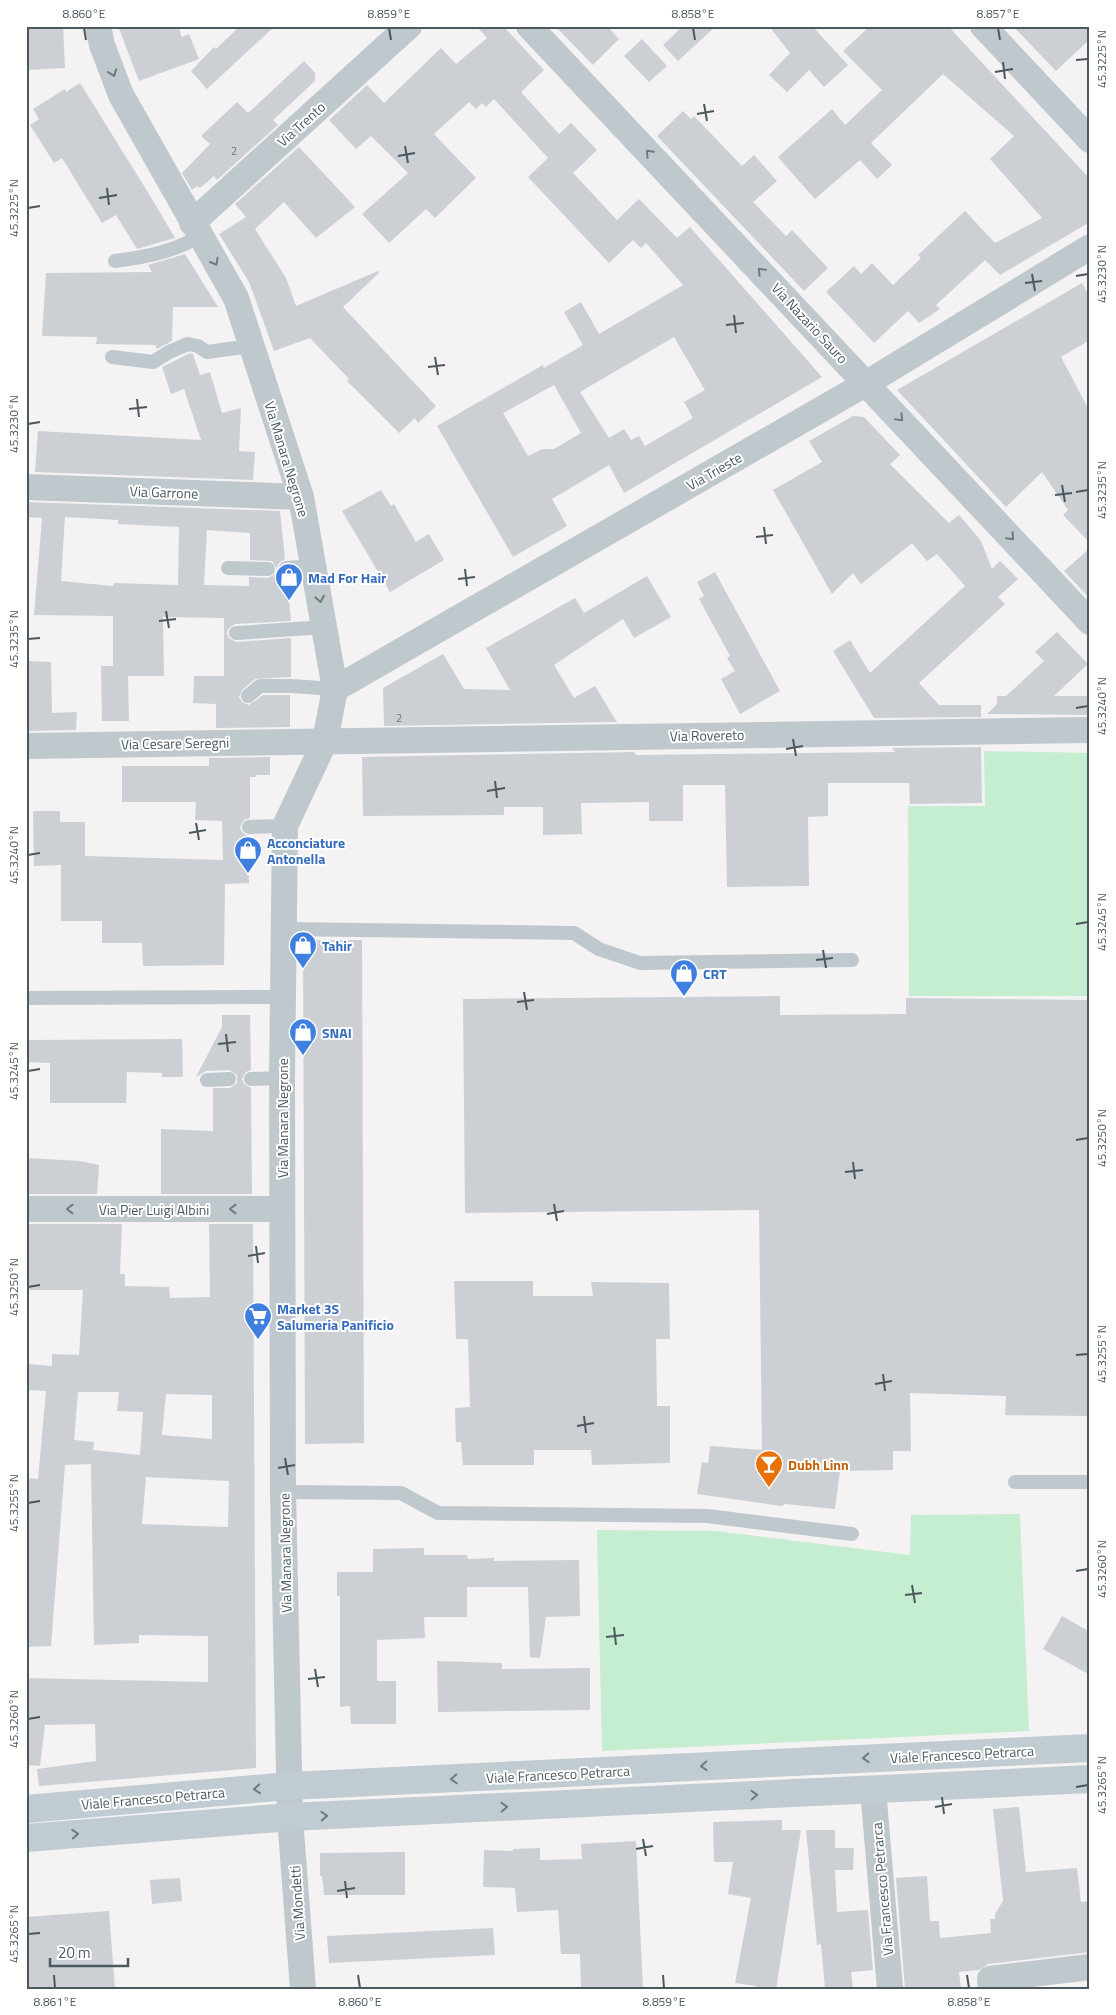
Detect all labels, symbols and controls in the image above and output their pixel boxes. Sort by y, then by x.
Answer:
text: 8.860°E [63,4,106,23]
text: 8.859°E [368,4,411,23]
text: 8.858°E [672,4,715,23]
text: 8.857°E [977,4,1020,23]
text: 45.3225°N [1092,30,1111,88]
one-way arrow [107,68,117,77]
street label: Via Trento [272,96,330,152]
house number: 2 [231,143,237,159]
one-way arrow [646,149,655,158]
text: 45.3225°N [4,179,23,237]
text: 45.3230°N [1092,245,1111,303]
one-way arrow [208,256,218,265]
one-way arrow [758,267,767,276]
street label: Via Nazario Sauro [767,278,853,368]
text: 45.3230°N [4,395,23,453]
street label: Via Manara Negrone [259,399,315,519]
one-way arrow [894,413,903,422]
street label: Via Trieste [682,447,746,495]
text: 45.3235°N [1092,461,1111,519]
street label: Via Garrone [129,480,199,504]
one-way arrow [1005,531,1014,540]
shop icon: Mad For Hair [274,562,304,601]
place label: Mad For Hair [308,567,386,588]
one-way arrow [314,594,324,603]
text: 45.3235°N [4,610,23,668]
text: 45.3240°N [1092,677,1111,735]
house number: 2 [396,710,402,726]
street label: Via Rovereto [669,724,745,746]
street label: Via Cesare Seregni [121,732,229,754]
text: 45.3240°N [4,826,23,884]
place label: Acconciature Antonella [267,832,345,869]
shop icon: Acconciature Antonella [233,835,263,874]
text: 45.3245°N [1092,893,1111,951]
shop icon: Tahir [288,930,318,969]
place label: Tahir [322,935,352,956]
shop icon: CRT [669,958,699,997]
place label: CRT [703,963,727,984]
shop icon: SNAI [288,1017,318,1056]
place label: SNAI [322,1022,352,1043]
text: 45.3245°N [4,1042,23,1100]
street label: Via Manara Negrone [272,1058,293,1178]
text: 45.3250°N [1092,1109,1111,1167]
street label: Via Pier Luigi Albini [99,1199,209,1220]
one-way arrow [66,1204,74,1214]
one-way arrow [228,1204,236,1214]
text: 45.3250°N [4,1258,23,1316]
place label: Market 3S Salumeria Panificio [277,1298,394,1335]
supermarket icon: Market 3S Salumeria Panificio [243,1301,273,1340]
text: 45.3255°N [1092,1325,1111,1383]
bar icon: Dubh Linn [754,1449,784,1488]
place label: Dubh Linn [788,1454,849,1475]
text: 45.3255°N [4,1474,23,1532]
street label: Via Manara Negrone [273,1493,297,1613]
text: 45.3260°N [1092,1540,1111,1598]
text: 45.3260°N [4,1690,23,1748]
street label: Viale Francesco Petrarca [890,1740,1034,1768]
one-way arrow [862,1752,870,1763]
text: 45.3265°N [1092,1756,1111,1814]
street label: Viale Francesco Petrarca [486,1760,630,1788]
one-way arrow [700,1761,708,1772]
one-way arrow [450,1774,458,1784]
street label: Viale Francesco Petrarca [80,1781,226,1815]
one-way arrow [253,1783,261,1794]
one-way arrow [750,1789,758,1800]
one-way arrow [500,1801,508,1812]
one-way arrow [320,1810,328,1821]
street label: Via Francesco Petrarca [866,1821,898,1957]
one-way arrow [71,1829,79,1840]
street label: Via Mondetti [284,1865,310,1941]
text: 45.3265°N [4,1905,23,1963]
scale bar [50,1935,128,1967]
text: 20 m [58,1941,91,1964]
text: 8.861°E [34,1992,77,2011]
text: 8.860°E [339,1992,382,2011]
text: 8.859°E [643,1992,686,2011]
text: 8.858°E [948,1992,991,2011]

